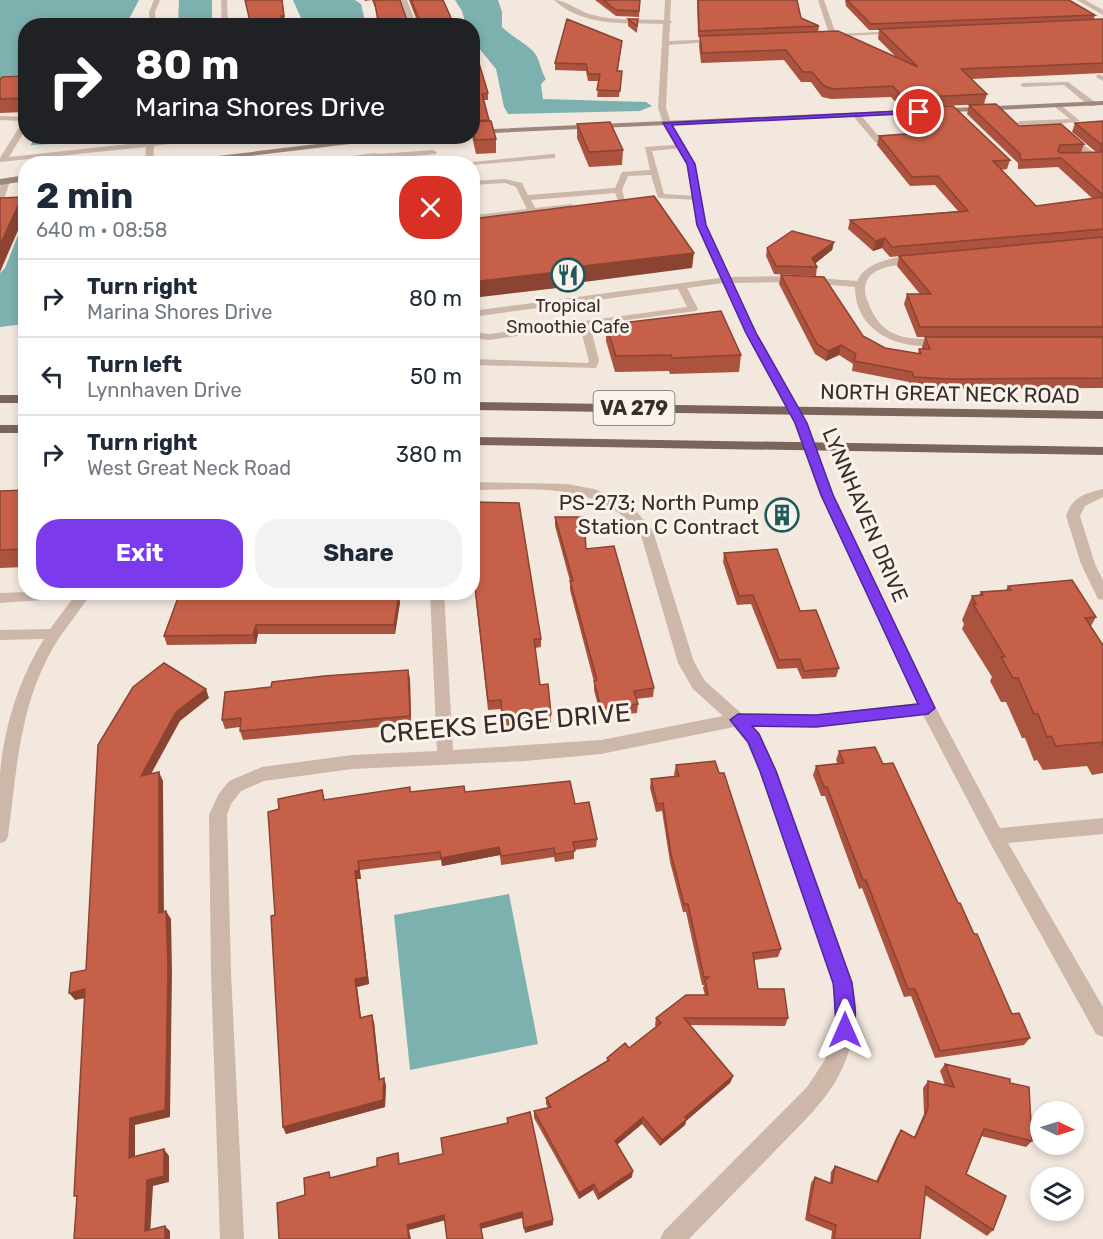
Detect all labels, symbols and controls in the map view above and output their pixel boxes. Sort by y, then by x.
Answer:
text: 80 m [135,40,239,90]
icon: right [36,42,114,120]
pin [893,86,944,137]
text: Marina Shores Drive [135,91,385,123]
icon: arrive [902,95,935,128]
text: 2 min [36,174,134,217]
button: close [399,176,462,239]
text: 640 m · 08:58 [36,218,167,242]
restaurant icon: Tropical Smoothie Cafe [550,257,586,293]
text: Turn right [87,273,197,300]
icon: right [36,282,69,315]
text: 80 m [409,285,462,312]
place label: Tropical Smoothie Cafe [506,295,630,338]
text: Marina Shores Drive [87,300,272,324]
text: Turn left [87,351,182,378]
icon: left [36,360,69,393]
text: 50 m [410,363,462,390]
text: Lynnhaven Drive [87,378,242,402]
street label: NORTH GREAT NECK ROAD [820,379,1080,408]
road number: VA 279 [594,391,674,425]
street label: LYNNHAVEN DRIVE [817,424,914,606]
text: Turn right [87,429,197,456]
icon: right [36,438,69,471]
text: 380 m [396,441,462,468]
text: West Great Neck Road [87,456,291,480]
place label: PS-273; North Pump Station C Contract [559,490,759,539]
building icon: PS-273; North Pump Station C Contract [764,497,800,533]
button: Exit [36,519,243,588]
button: Share [255,519,462,588]
street label: CREEKS EDGE DRIVE [378,697,632,750]
position arrow [813,998,877,1062]
north arrow [1030,1101,1084,1155]
map controls [1030,1101,1084,1221]
button: layers [1030,1167,1084,1221]

